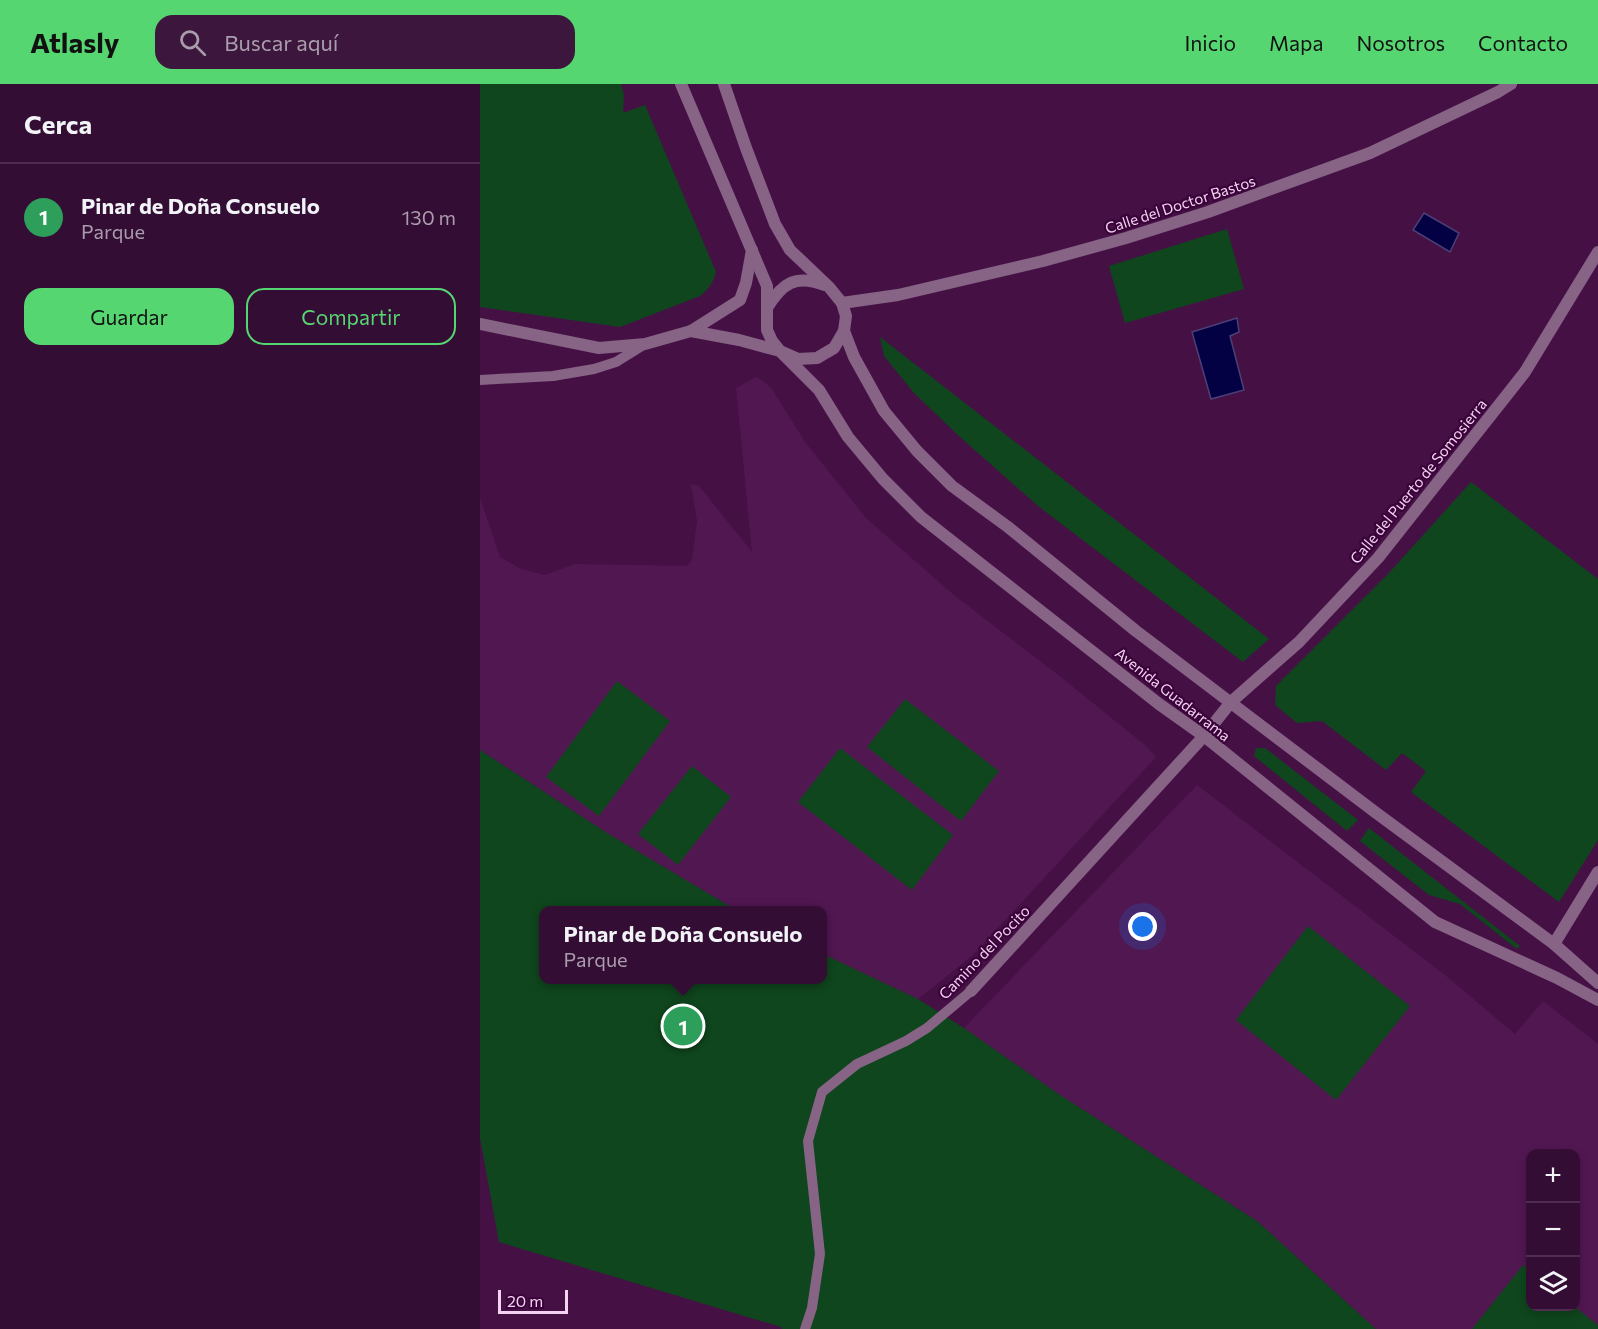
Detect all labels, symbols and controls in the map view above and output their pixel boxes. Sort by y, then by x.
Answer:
search box [155,15,575,69]
text: Atlasly [30,25,119,59]
icon: search [176,26,209,59]
text: Buscar aquí [224,29,338,56]
text: Inicio [1184,30,1236,55]
text: Mapa [1269,30,1323,55]
text: Nosotros [1356,30,1445,55]
text: Contacto [1478,30,1568,55]
text: Cerca [24,108,92,139]
street label: Calle del Doctor Bastos [1103,171,1258,237]
text: Pinar de Doña Consuelo [81,192,320,219]
text: 1 [39,205,48,229]
text: 130 m [402,205,456,229]
text: Parque [81,219,145,243]
button: Guardar [24,288,234,345]
button: Compartir [246,288,456,345]
street label: Calle del Puerto de Somosierra [1346,395,1490,567]
street label: Avenida Guadarrama [1112,643,1234,745]
street label: Camino del Pocito [935,901,1033,1003]
popup [539,906,827,984]
your location [1128,912,1157,941]
text: Pinar de Doña Consuelo [564,920,802,947]
text: Parque [564,947,628,971]
pin: 1 [664,1004,702,1048]
map controls [1526,1149,1580,1311]
button: + [1526,1149,1580,1203]
button: − [1526,1203,1580,1257]
button: layers [1526,1257,1580,1311]
scale bar [498,1287,568,1314]
text: 20 m [507,1291,543,1310]

